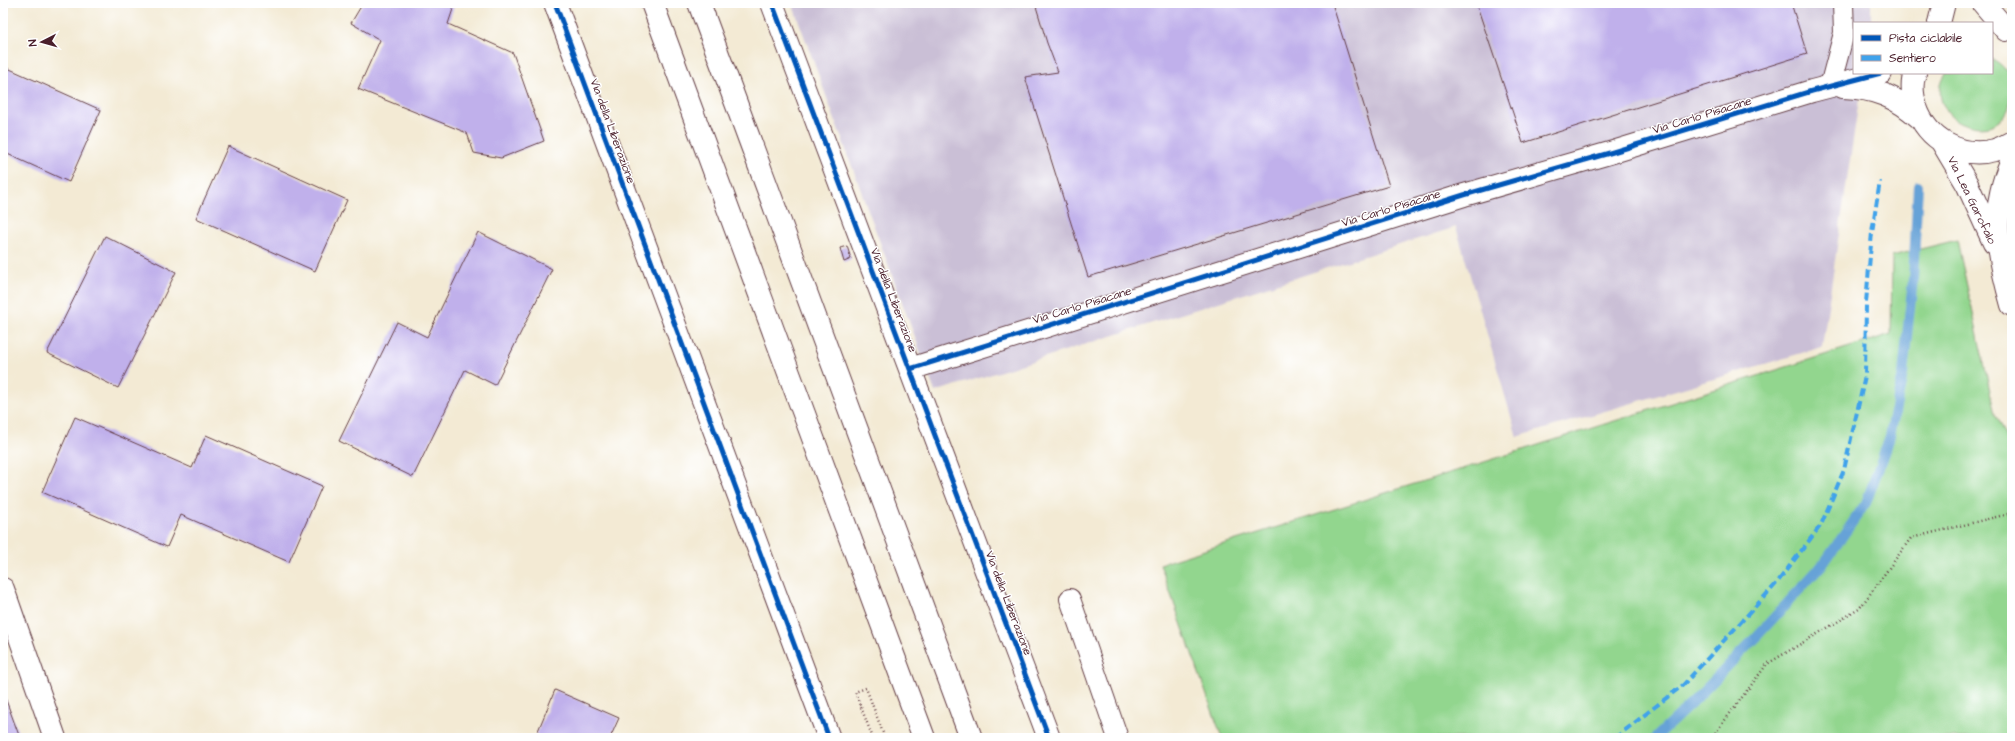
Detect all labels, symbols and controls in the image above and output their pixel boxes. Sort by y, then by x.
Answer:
north arrow [22,22,62,62]
legend [1853,22,1993,74]
text: Pista ciclabile [1889,30,1963,47]
text: N [25,39,40,47]
text: Sentiero [1889,50,1936,67]
street label: Via della Liberazione [586,76,640,187]
street label: Via Carlo Pisacane [1651,92,1754,139]
street label: Via Lea Garofalo [1943,154,2000,247]
street label: Via Carlo Pisacane [1340,185,1443,232]
street label: Via della Liberazione [866,245,921,355]
street label: Via Carlo Pisacane [1031,282,1134,329]
street label: Via della Liberazione [981,548,1036,658]

